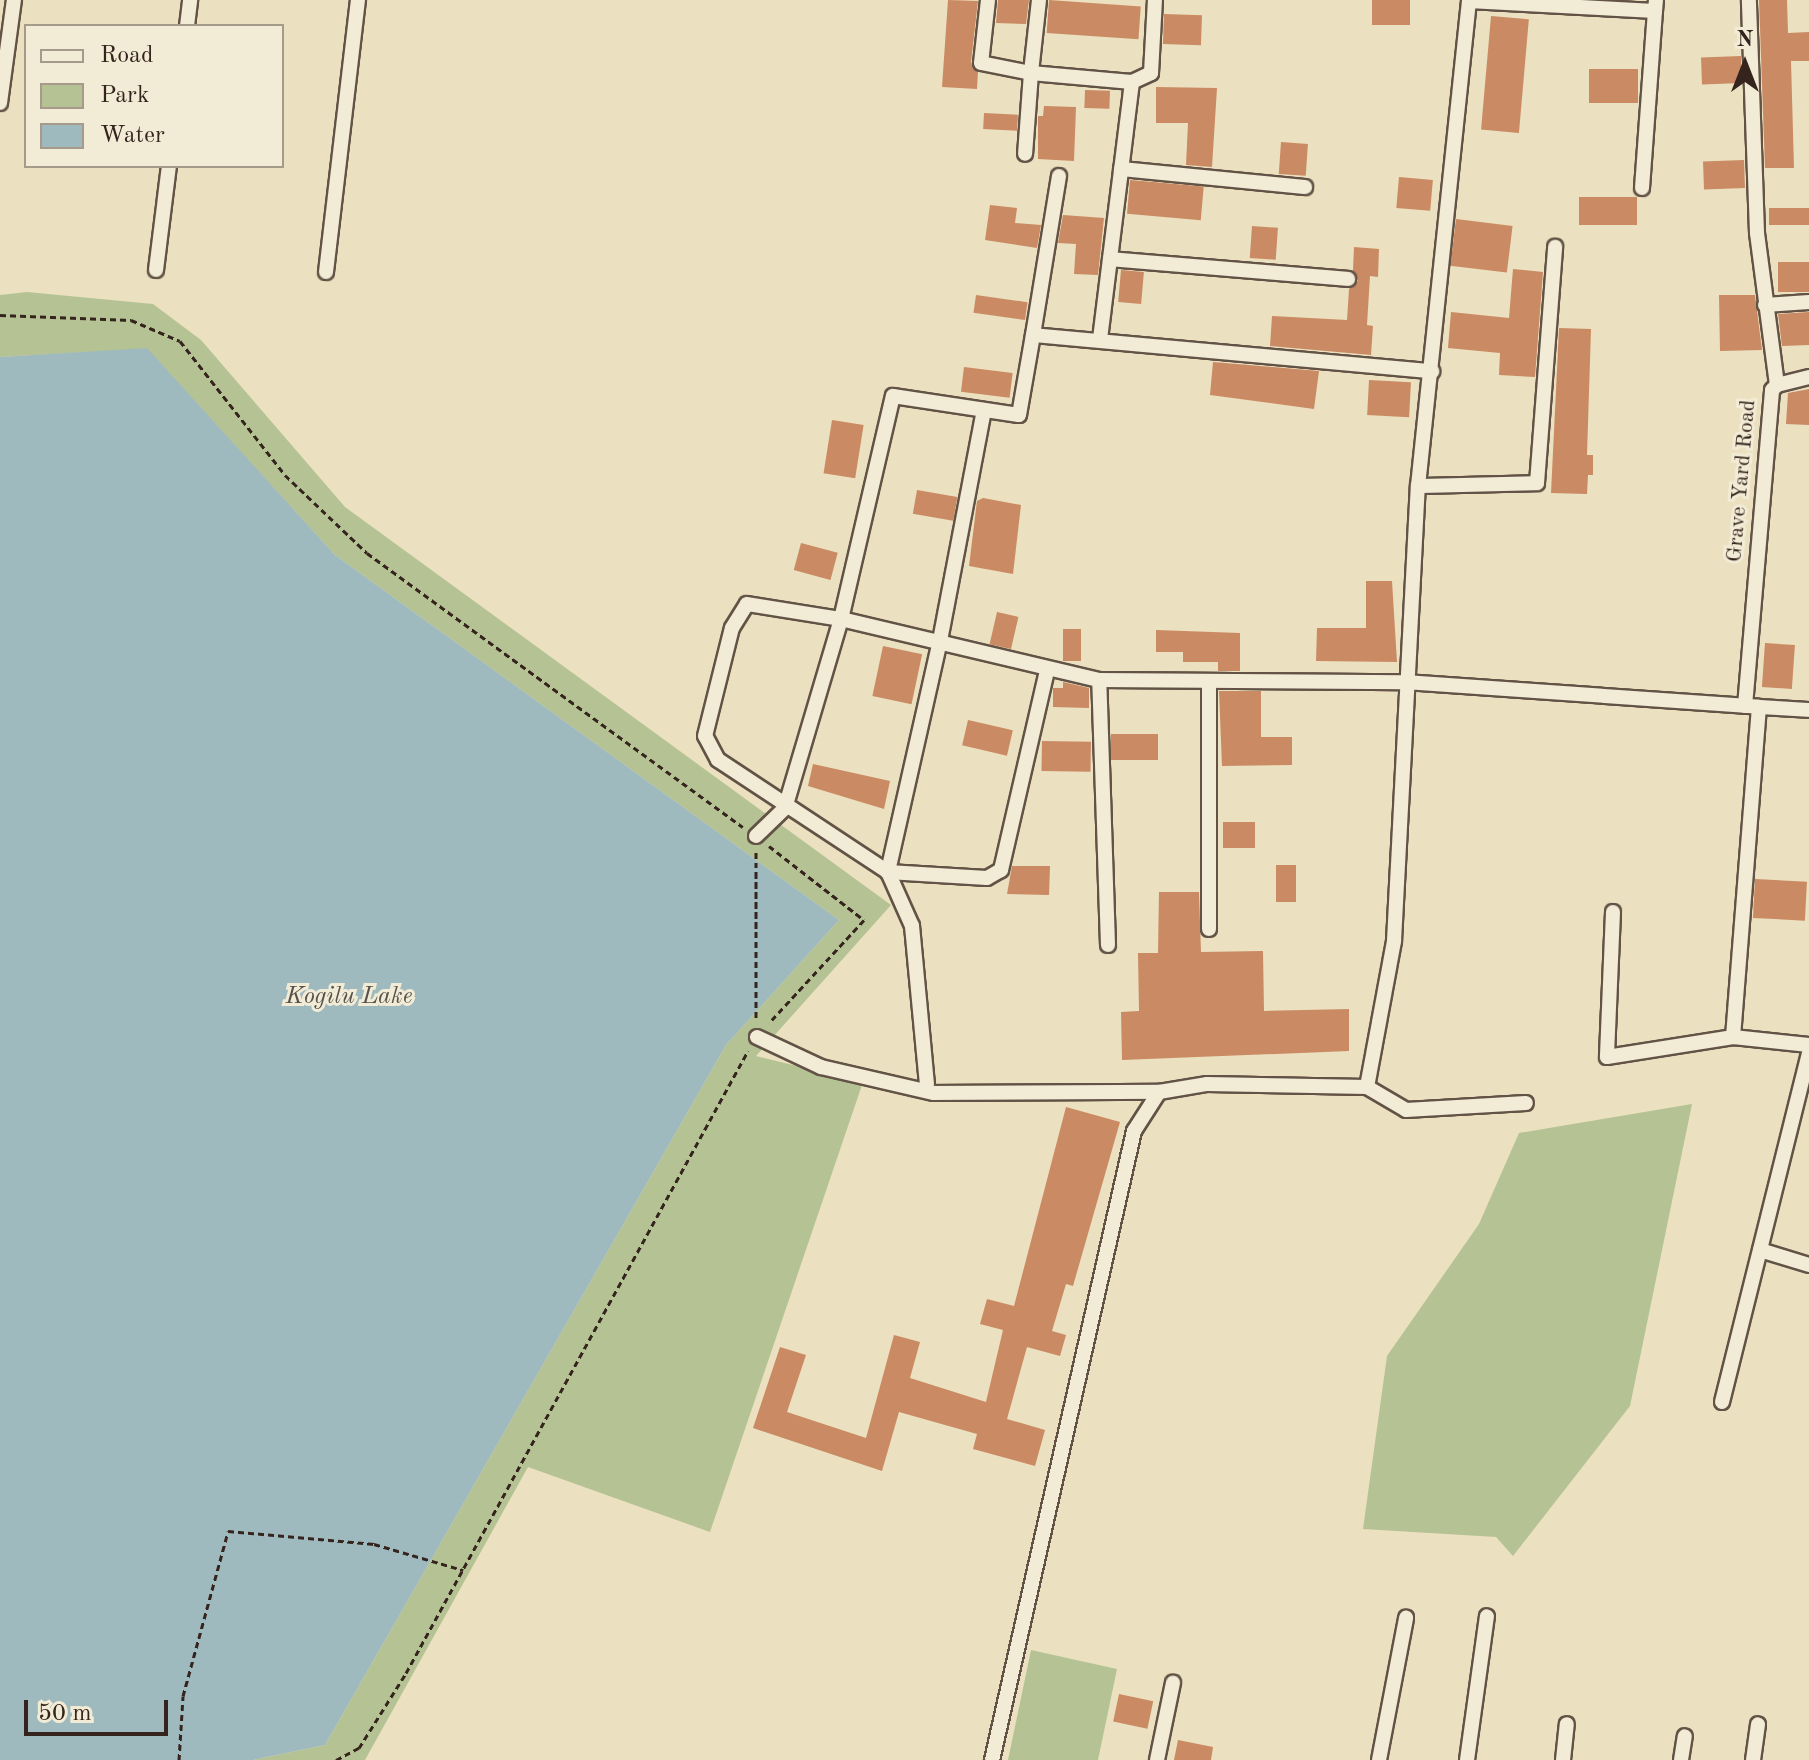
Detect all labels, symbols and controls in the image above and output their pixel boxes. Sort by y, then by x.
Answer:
legend [24,24,284,168]
north arrow [1705,24,1785,104]
text: N [1737,29,1753,51]
text: Road [100,44,153,68]
text: Park [100,84,149,108]
text: Water [100,124,165,148]
street label: Grave Yard Road [1722,399,1762,563]
water label: Kogilu Lake [286,984,412,1012]
scale bar [28,1684,172,1734]
text: 50 m [38,1702,92,1726]

